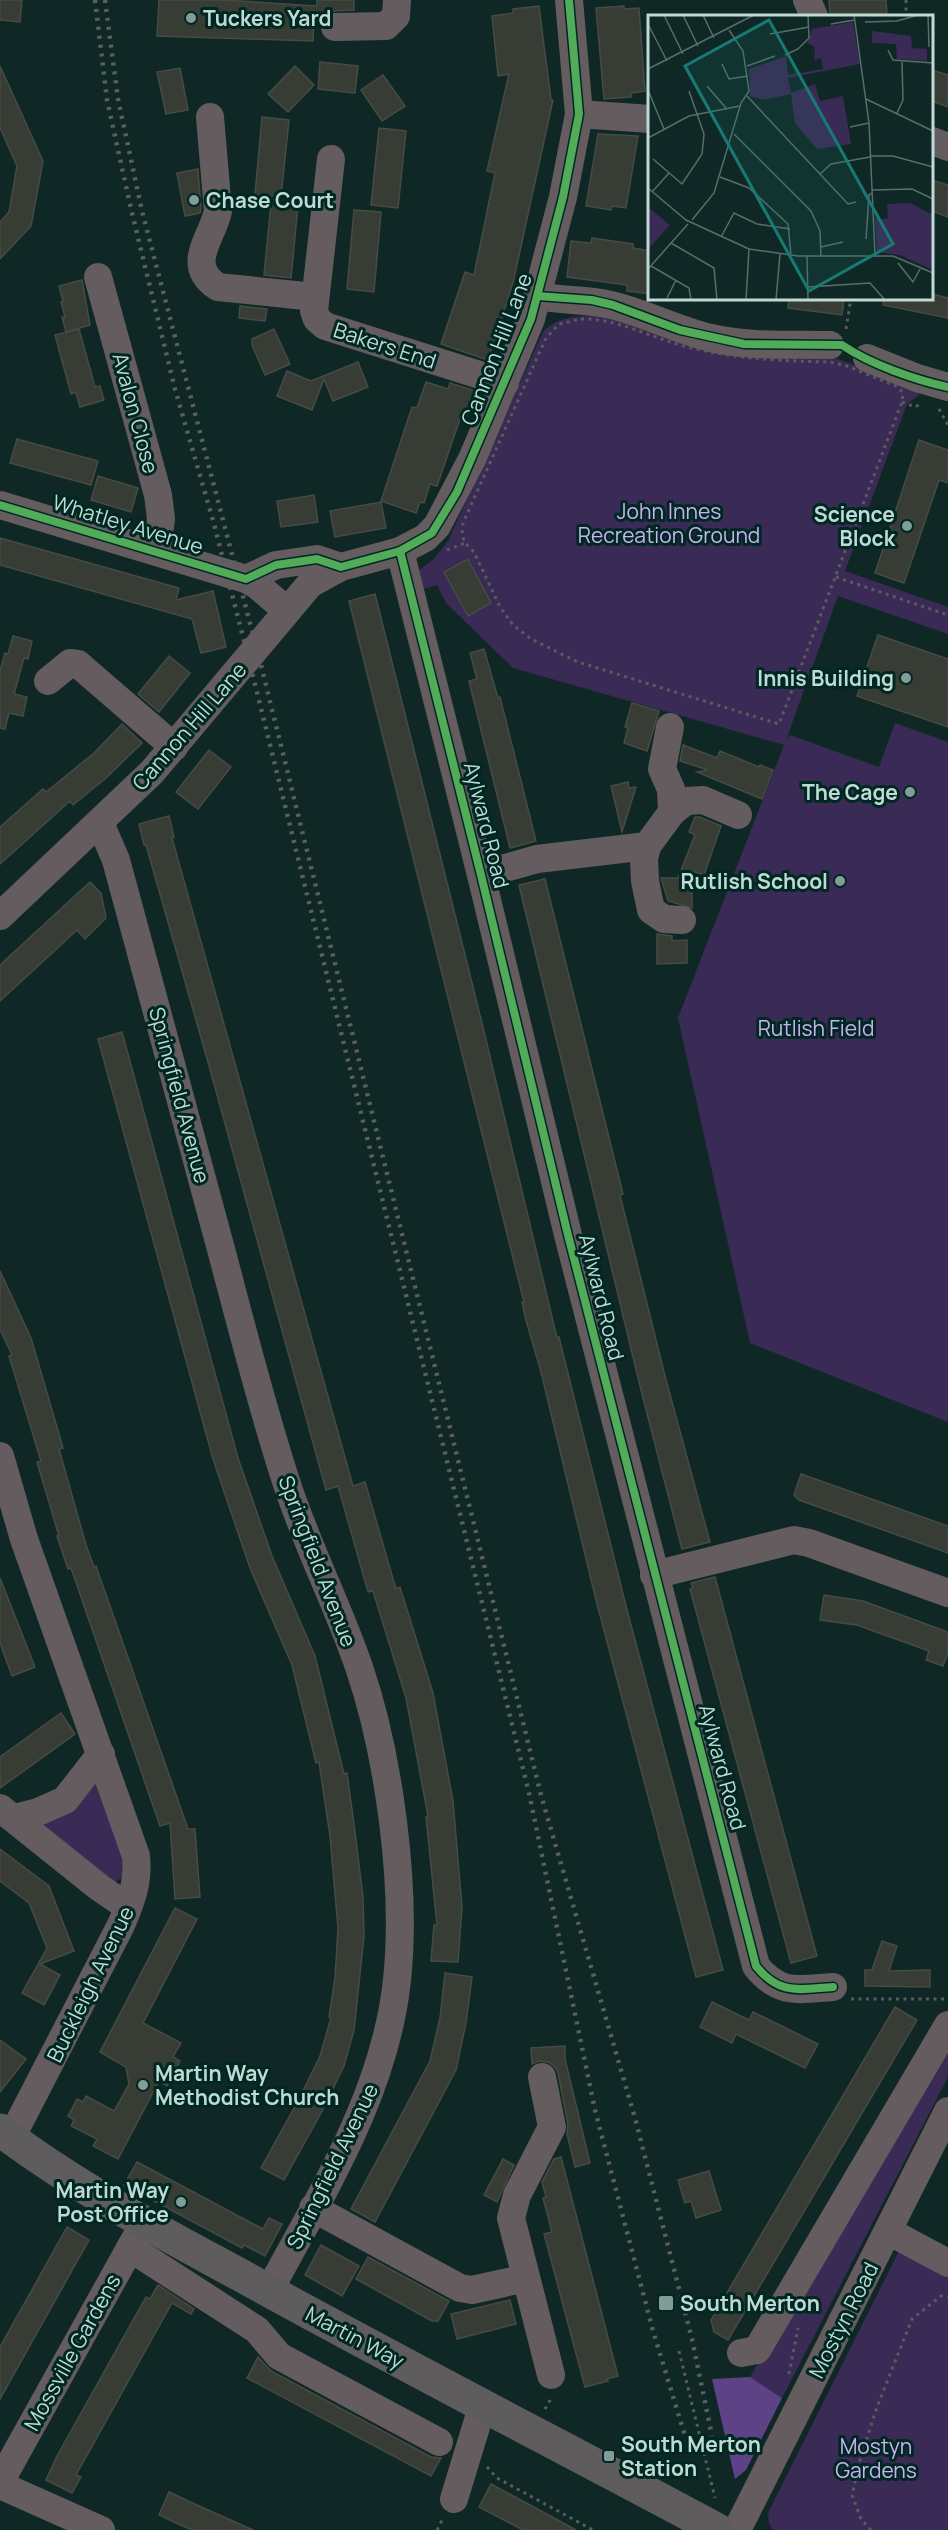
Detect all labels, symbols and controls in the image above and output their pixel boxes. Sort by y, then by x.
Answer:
place label: Tuckers Yard [203,4,332,32]
marker: Tuckers Yard [184,11,198,25]
inset map [648,15,933,300]
place label: Chase Court [206,186,334,214]
marker: Chase Court [187,193,201,207]
street label: Cannon Hill Lane [454,269,538,429]
street label: Bakers End [330,315,440,375]
street label: Avalon Close [106,350,166,476]
street label: Whatley Avenue [49,488,207,560]
park label: John Innes Recreation Ground [578,497,760,549]
place label: Science Block [814,500,896,552]
marker: Science Block [900,519,914,533]
street label: Cannon Hill Lane [126,656,252,796]
place label: Innis Building [757,664,894,692]
marker: Innis Building [899,671,913,685]
street label: Aylward Road [458,759,516,891]
place label: The Cage [802,778,898,806]
marker: The Cage [903,785,917,799]
place label: Rutlish School [681,867,828,895]
marker: Rutlish School [833,874,847,888]
street label: Springfield Avenue [143,1004,217,1186]
park label: Rutlish Field [758,1014,874,1042]
street label: Aylward Road [573,1231,631,1363]
street label: Springfield Avenue [272,1471,364,1651]
street label: Aylward Road [693,1701,753,1833]
street label: Buckleigh Avenue [40,1901,140,2067]
place label: Martin Way Methodist Church [155,2059,339,2111]
marker: Martin Way Methodist Church [136,2078,150,2092]
street label: Springfield Avenue [280,2078,384,2254]
place label: Martin Way Post Office [55,2176,169,2228]
marker: Martin Way Post Office [174,2195,188,2209]
street label: Mostyn Road [802,2257,884,2383]
street label: Mossville Gardens [17,2269,127,2435]
place label: South Merton [680,2289,820,2317]
marker: South Merton [657,2294,675,2312]
street label: Martin Way [301,2299,409,2375]
place label: South Merton Station [621,2430,761,2482]
park label: Mostyn Gardens [835,2432,917,2484]
marker: South Merton Station [602,2449,616,2463]

